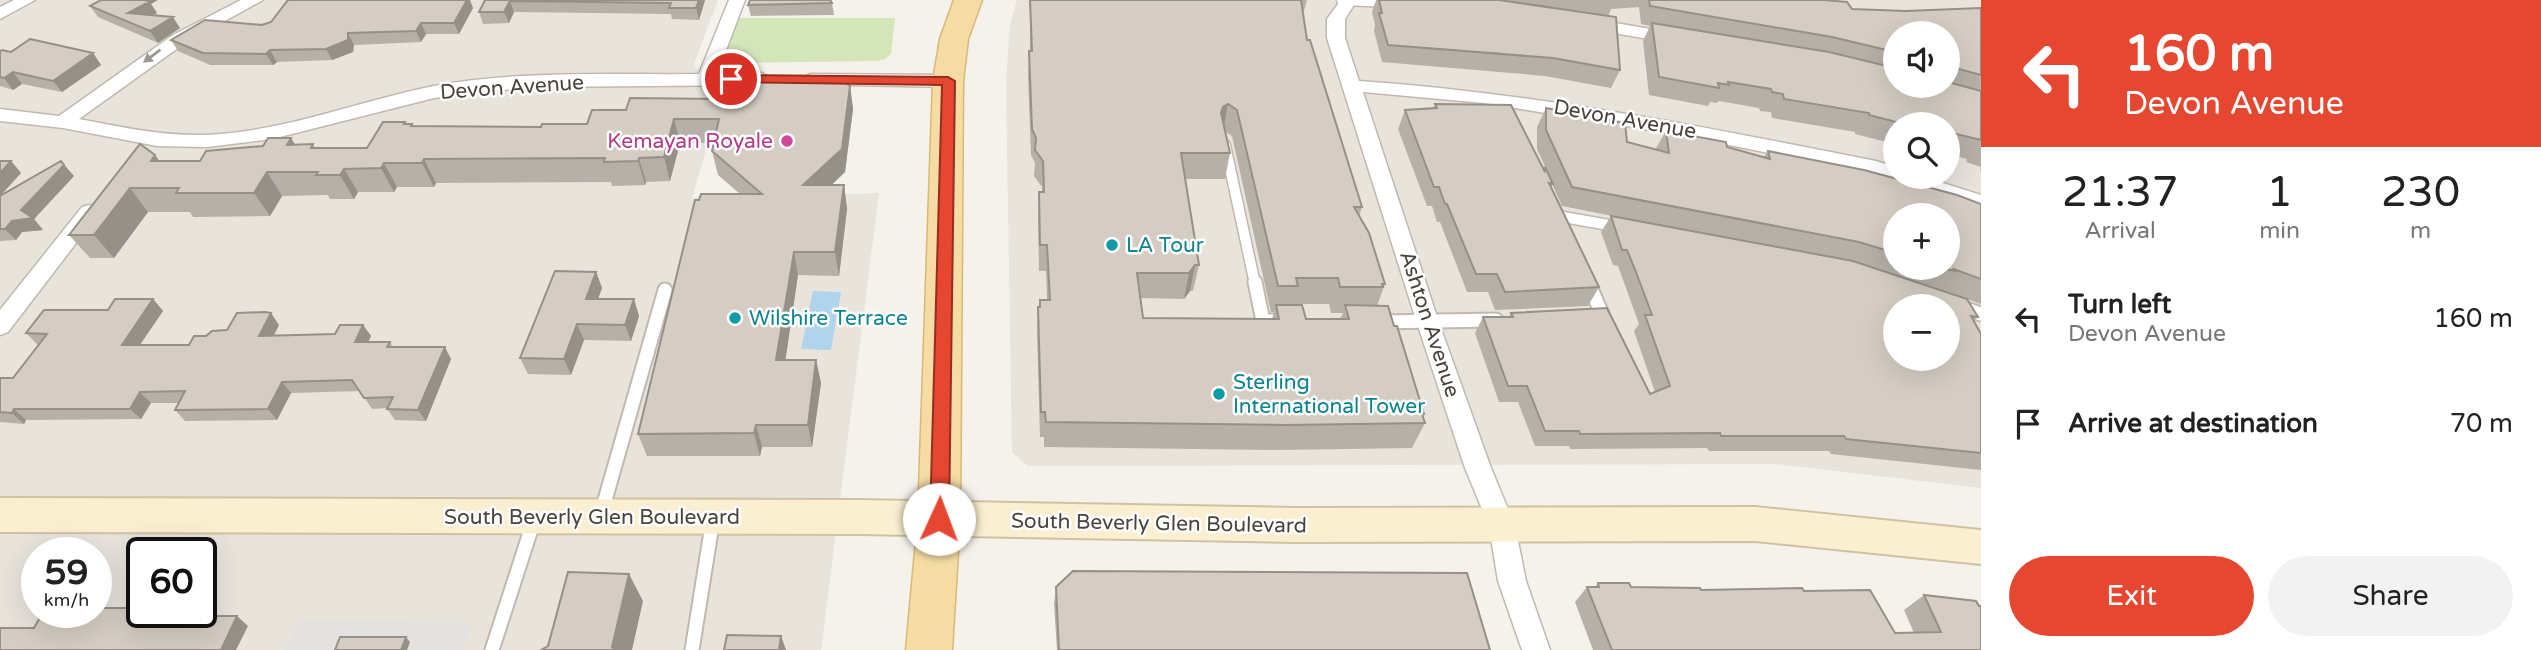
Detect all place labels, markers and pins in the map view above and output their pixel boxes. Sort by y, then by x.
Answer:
pin [701,49,761,109]
place label: Kemayan Royale [607,129,773,154]
marker: Kemayan Royale [779,133,795,149]
place label: LA Tour [1126,233,1204,258]
marker: LA Tour [1104,237,1120,253]
place label: Wilshire Terrace [749,306,908,331]
marker: Wilshire Terrace [727,310,743,326]
place label: Sterling International Tower [1233,370,1425,419]
marker: Sterling International Tower [1211,386,1227,402]

